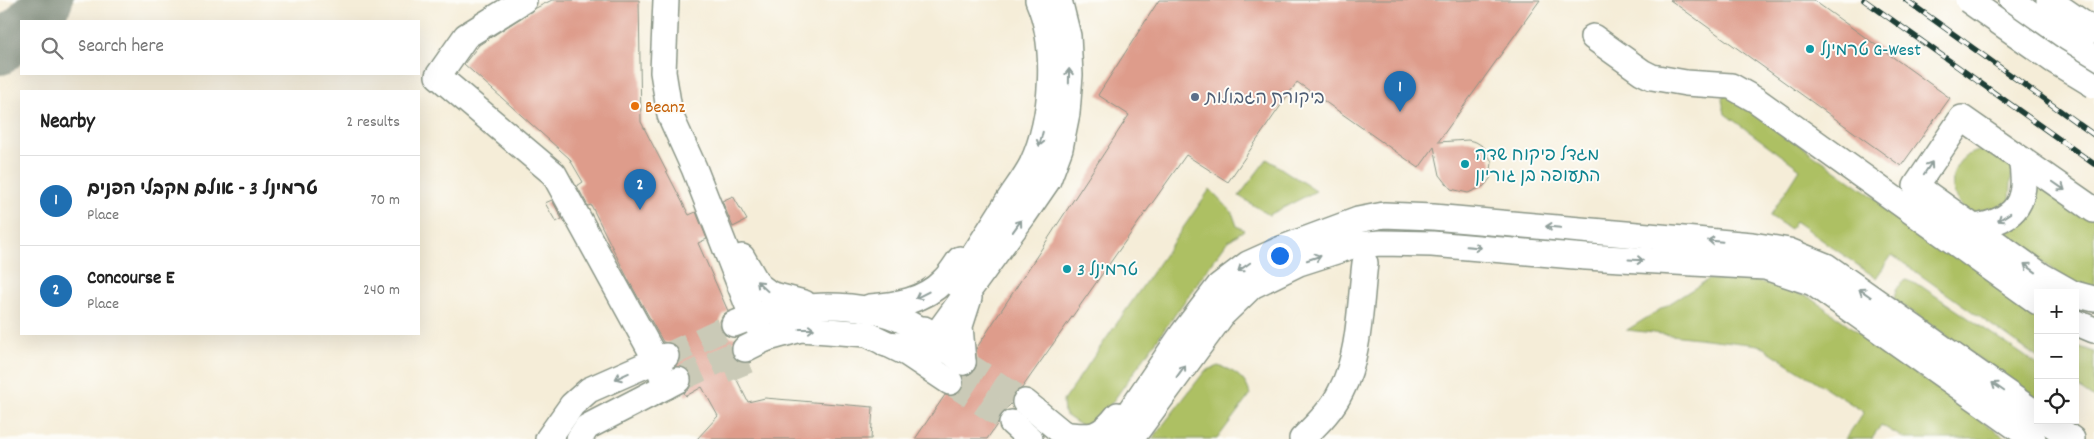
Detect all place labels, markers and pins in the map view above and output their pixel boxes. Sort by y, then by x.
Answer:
place label: טרמינל G-West [1820,39,1921,64]
marker: טרמינל G-West [1804,43,1816,55]
pin: 1 [1384,71,1416,112]
place label: ביקורת הגבולות [1204,87,1325,112]
marker: ביקורת הגבולות [1189,91,1201,103]
place label: Beanz [645,96,685,121]
marker: Beanz [629,100,641,112]
place label: מגדל פיקוח שדה התעופה בן גוריון [1475,144,1600,190]
marker: מגדל פיקוח שדה התעופה בן גוריון [1459,158,1471,170]
pin: 2 [624,169,656,210]
place label: טרמינל 3 [1077,259,1138,284]
marker: טרמינל 3 [1061,263,1073,275]

